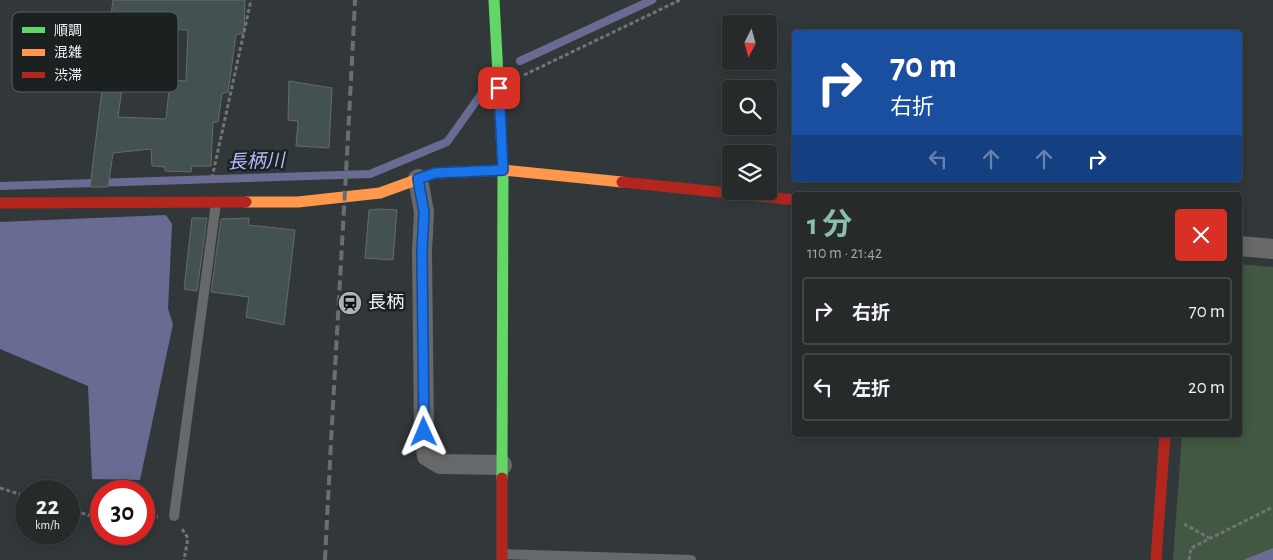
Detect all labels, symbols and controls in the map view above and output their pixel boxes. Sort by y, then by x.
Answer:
legend [12,12,178,92]
north arrow [722,15,778,70]
map controls [722,15,777,200]
text: 順調 [54,24,82,38]
text: 混雑 [54,44,82,60]
text: 70 m [890,49,957,84]
icon: right [807,50,872,115]
pin [478,67,520,109]
text: 渋滞 [54,68,82,83]
icon: arrive [485,74,513,102]
button: search [722,80,777,135]
text: 右折 [890,96,934,118]
button: layers [722,145,777,200]
icon: left [924,145,952,173]
icon: ahead [977,145,1005,173]
icon: ahead [1030,145,1058,173]
icon: right [1083,145,1111,173]
water label: 長柄川 [227,150,287,172]
button: close [1175,209,1227,261]
text: 1 分 [807,210,852,240]
text: 110 m · 21:42 [807,245,882,261]
station icon: 長柄 [337,290,363,316]
place label: 長柄 [368,293,404,312]
icon: right [809,297,837,325]
text: 70 m [1189,302,1225,321]
text: 右折 [852,304,890,323]
icon: left [809,373,837,401]
text: 20 m [1188,378,1225,397]
text: 左折 [852,380,890,399]
position arrow [397,405,449,457]
speed limit sign: 30 [90,480,155,545]
text: 22 [36,494,59,519]
text: km/h [35,519,60,531]

